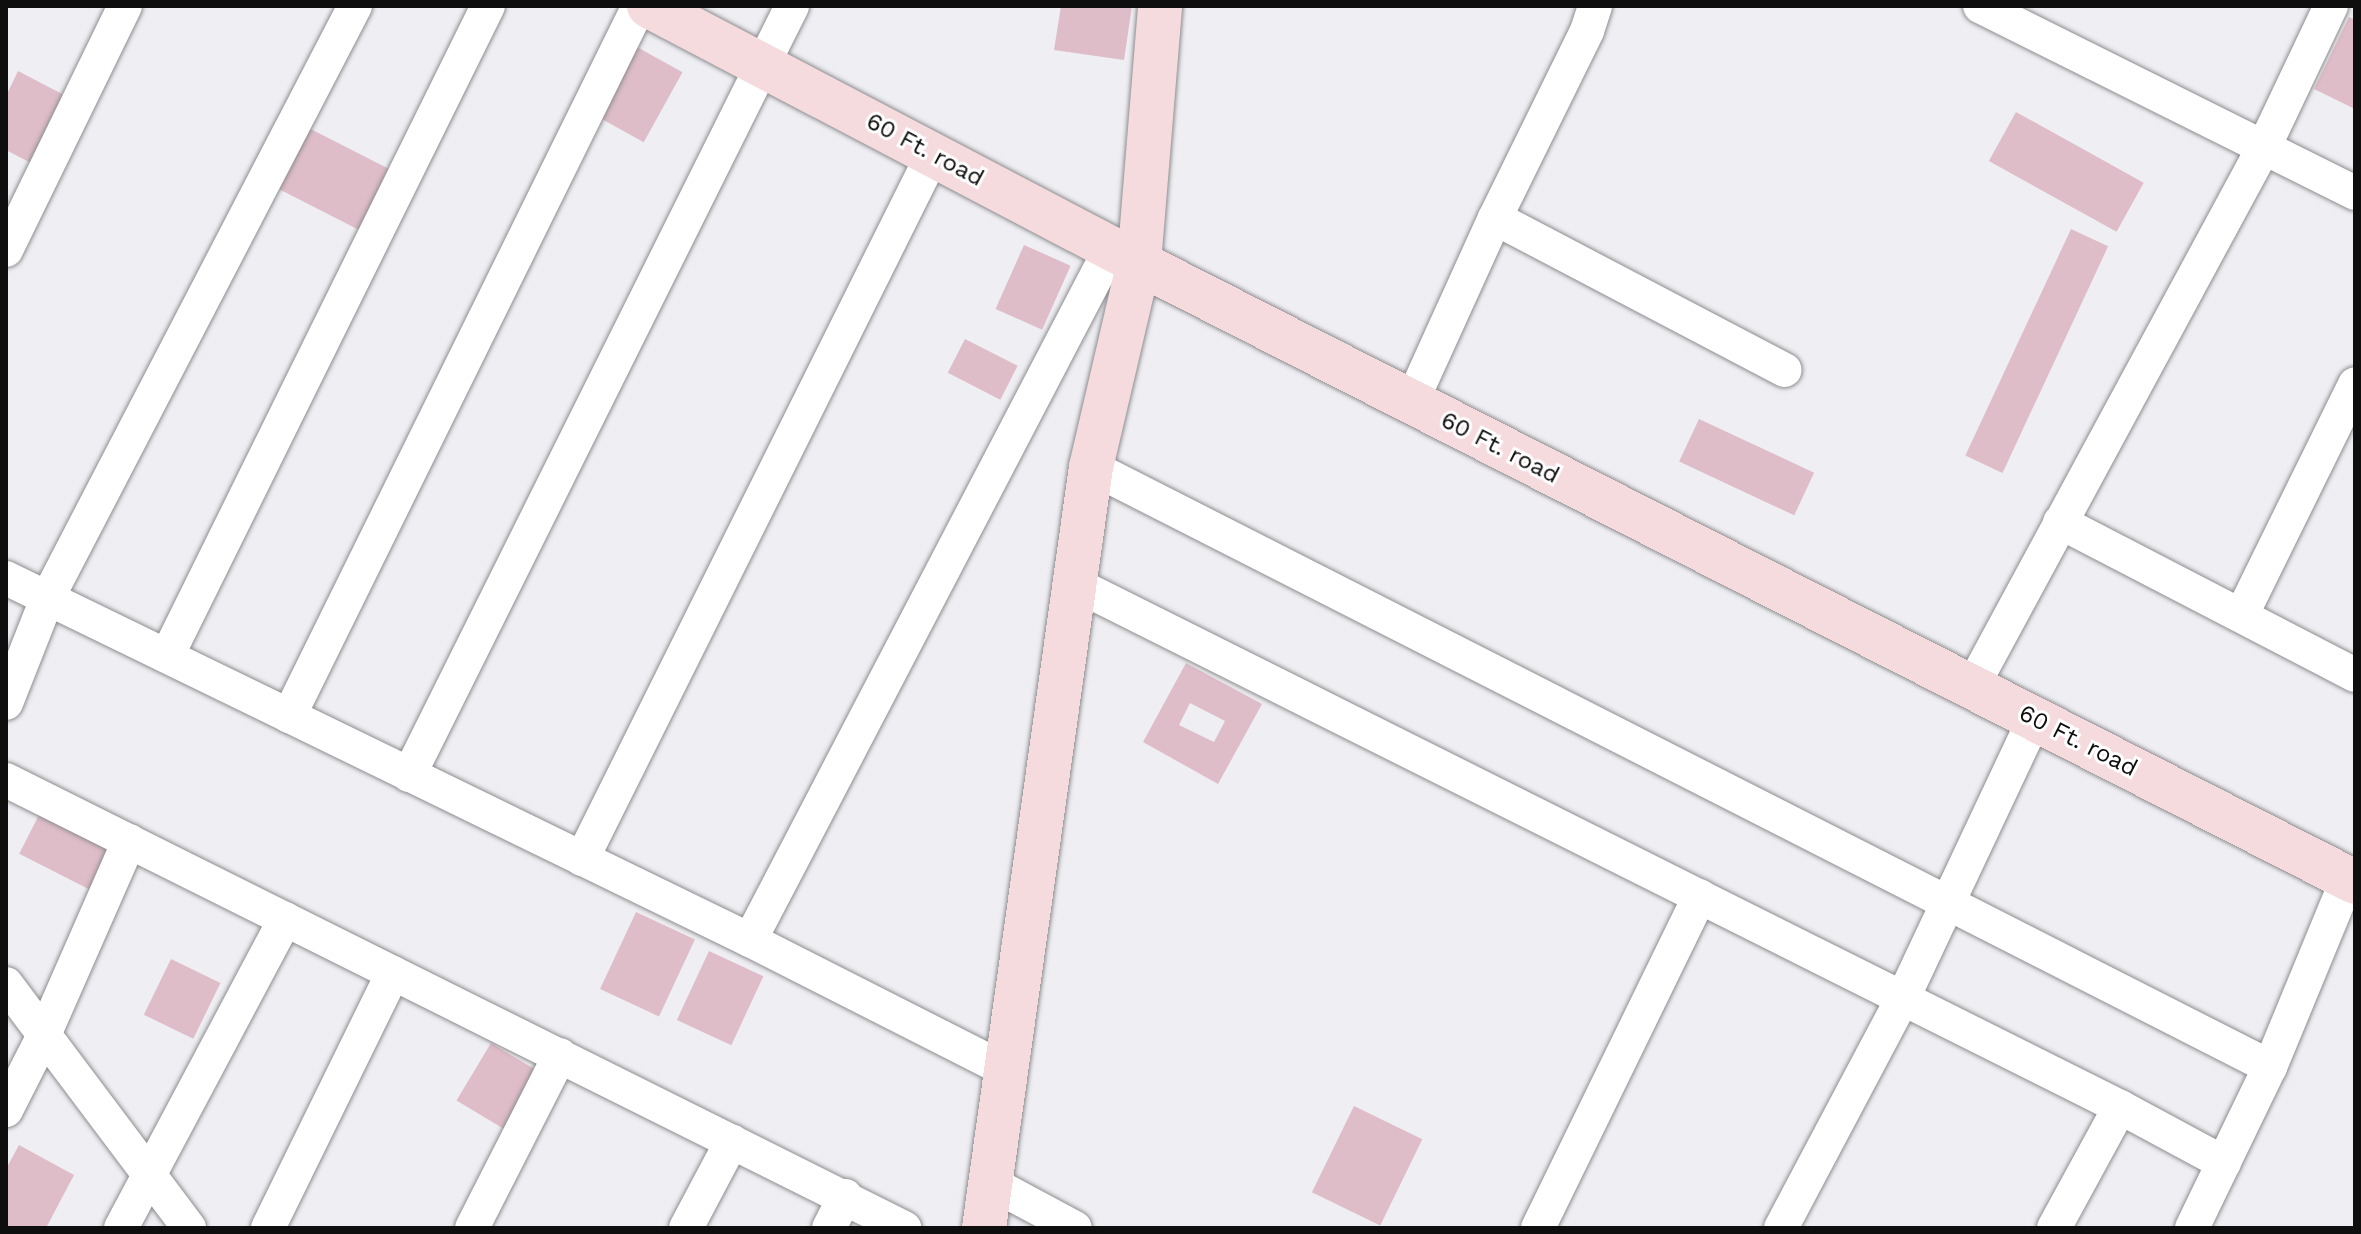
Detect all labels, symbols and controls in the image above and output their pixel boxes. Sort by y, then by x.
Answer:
street label: 60 Ft. road [861,107,989,193]
street label: 60 Ft. road [1436,406,1564,490]
street label: 60 Ft. road [2014,699,2142,783]

